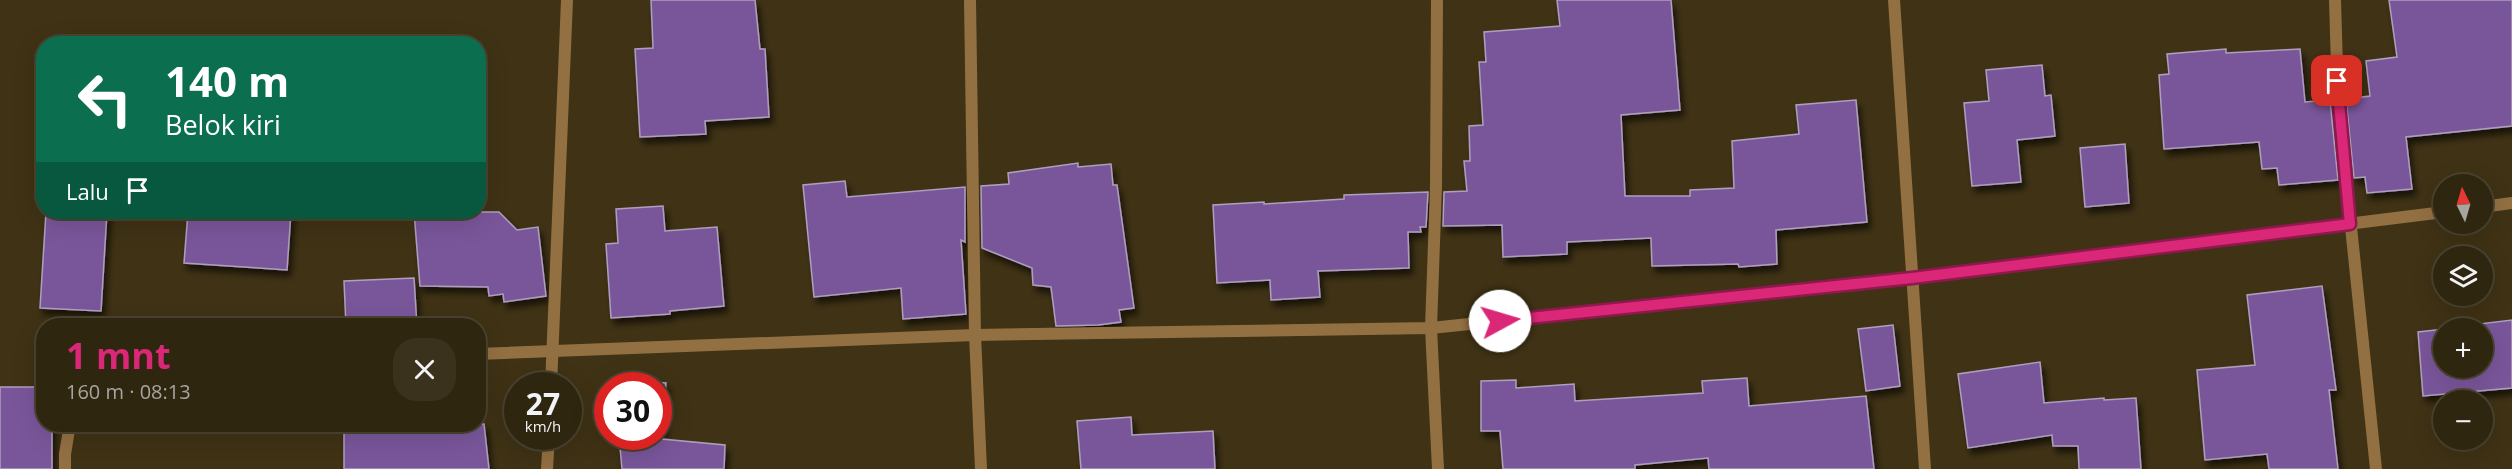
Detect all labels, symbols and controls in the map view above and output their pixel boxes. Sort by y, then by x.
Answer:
text: 140 m [165,52,289,109]
pin [2311,55,2362,106]
icon: left [66,60,144,138]
icon: arrive [2320,64,2353,97]
text: Belok kiri [165,106,281,143]
icon: arrive [121,174,154,207]
north arrow [2433,174,2493,234]
map controls [2433,174,2493,450]
text: Lalu [66,176,109,206]
button: layers [2433,246,2493,306]
position arrow [1468,289,1532,353]
button: + [2433,318,2493,378]
text: 1 mnt [66,331,171,380]
button: close [393,338,456,401]
speed limit sign: 30 [594,372,672,450]
text: 160 m · 08:13 [66,378,191,405]
text: 27 [526,383,560,424]
button: − [2433,390,2493,450]
text: km/h [525,416,561,436]

